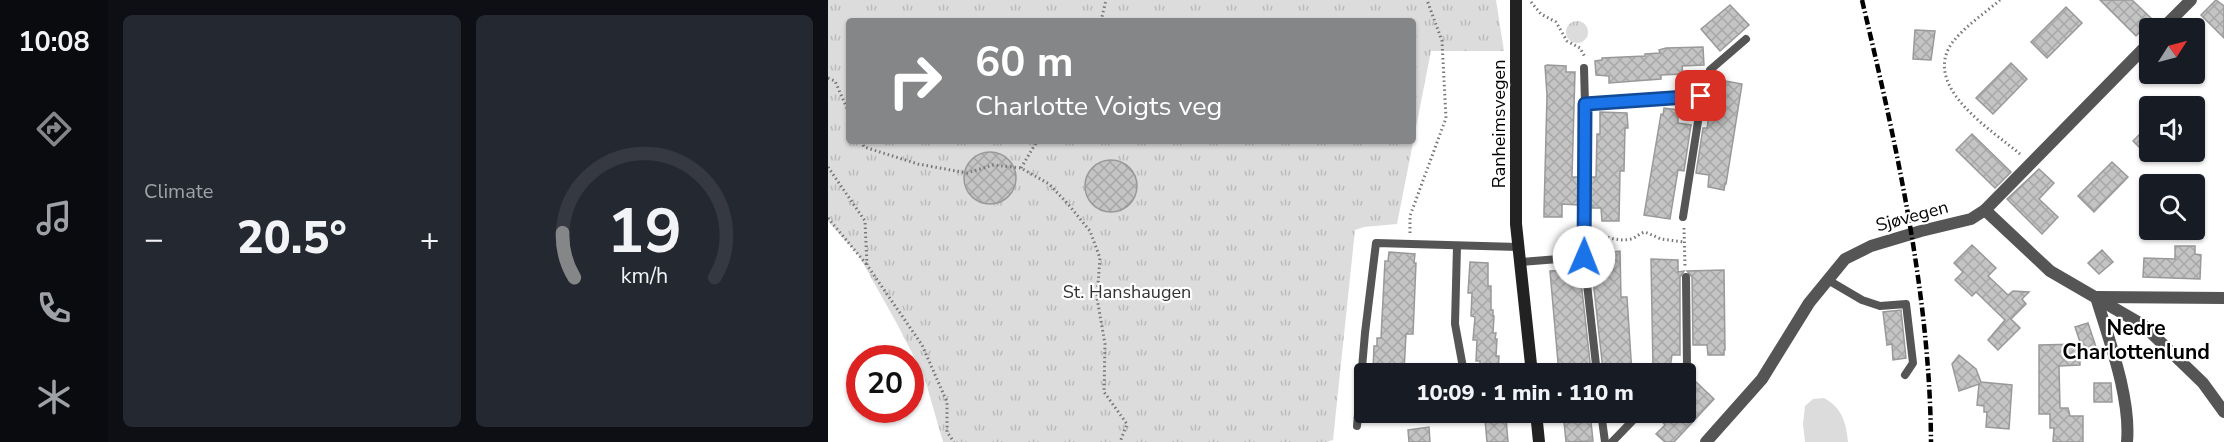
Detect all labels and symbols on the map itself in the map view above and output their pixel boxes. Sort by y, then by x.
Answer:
north arrow [2139,18,2205,84]
street label: Ranheimsvegen [1487,60,1511,188]
pin [1675,70,1726,121]
street label: Sjøvegen [1873,195,1951,237]
position arrow [1552,225,1616,289]
park label: St. Hanshaugen [1063,280,1191,304]
district label: Nedre Charlottenlund [2062,314,2210,366]
speed limit sign: 20 [846,345,924,423]

